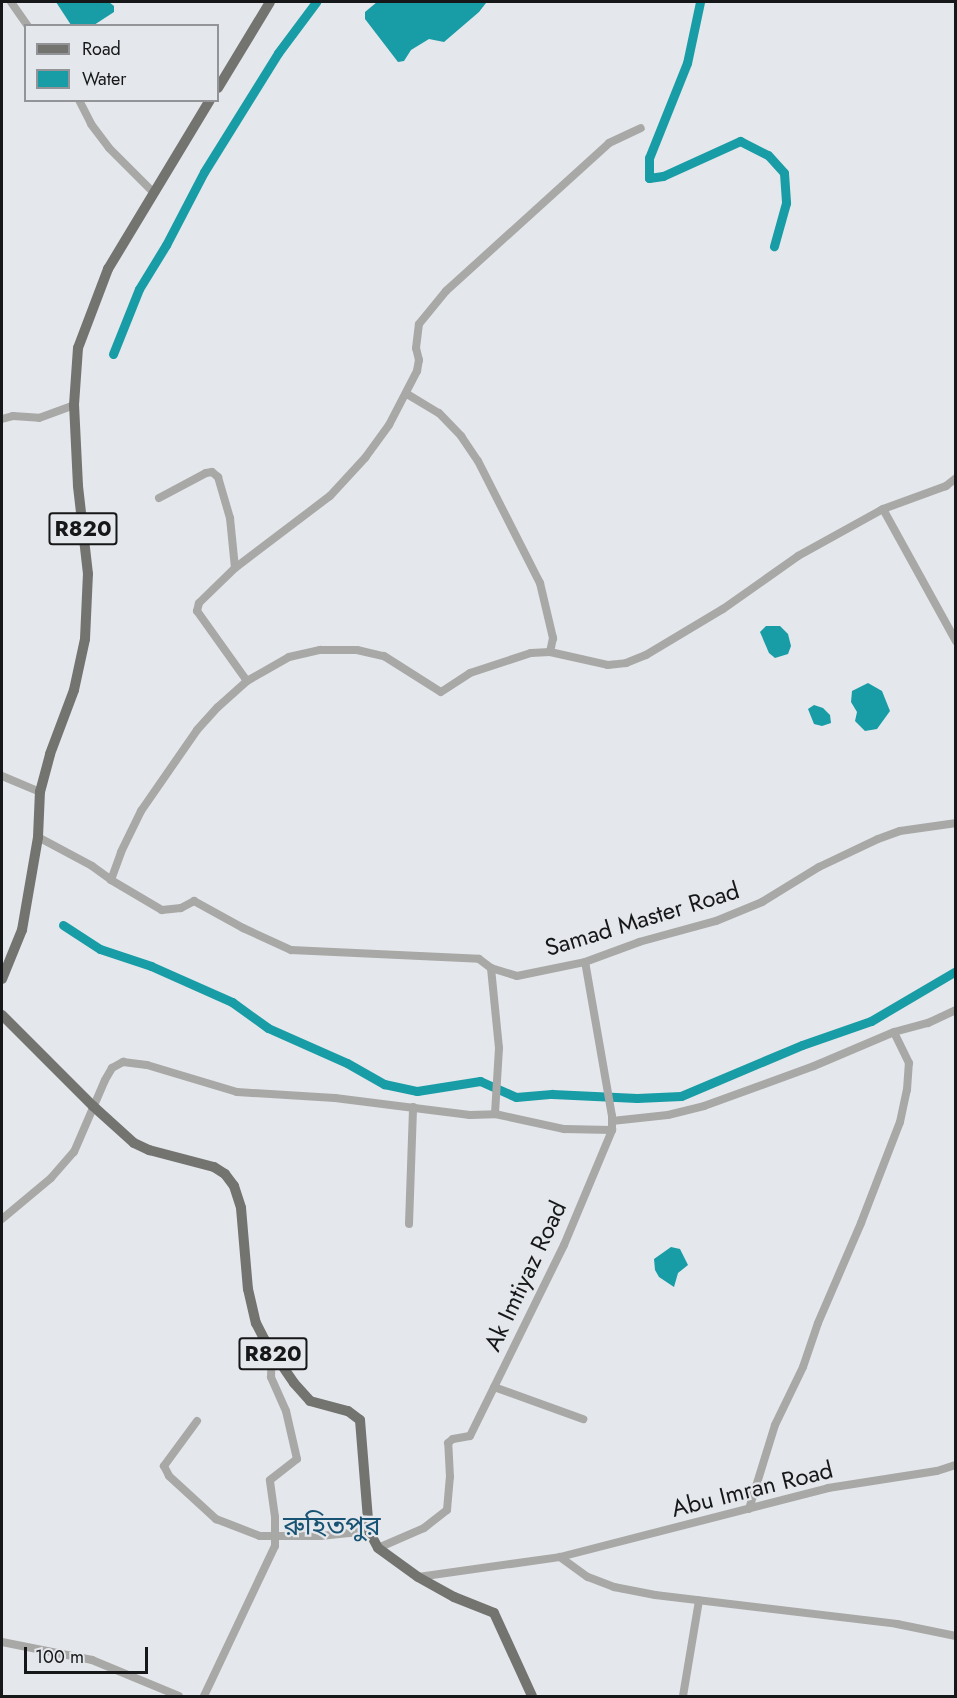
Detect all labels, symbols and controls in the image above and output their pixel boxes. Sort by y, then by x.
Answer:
legend [24,24,219,102]
text: Road [82,36,121,62]
text: Water [82,66,126,92]
road number: R820 [47,510,119,548]
street label: Samad Master Road [541,876,743,962]
street label: Ak Imtiyaz Road [478,1196,572,1356]
road number: R820 [237,1335,309,1373]
street label: Abu Imran Road [668,1455,836,1523]
district label: রুহিতপুর [283,1510,381,1542]
scale bar [27,1635,152,1673]
text: 100 m [35,1644,84,1670]

